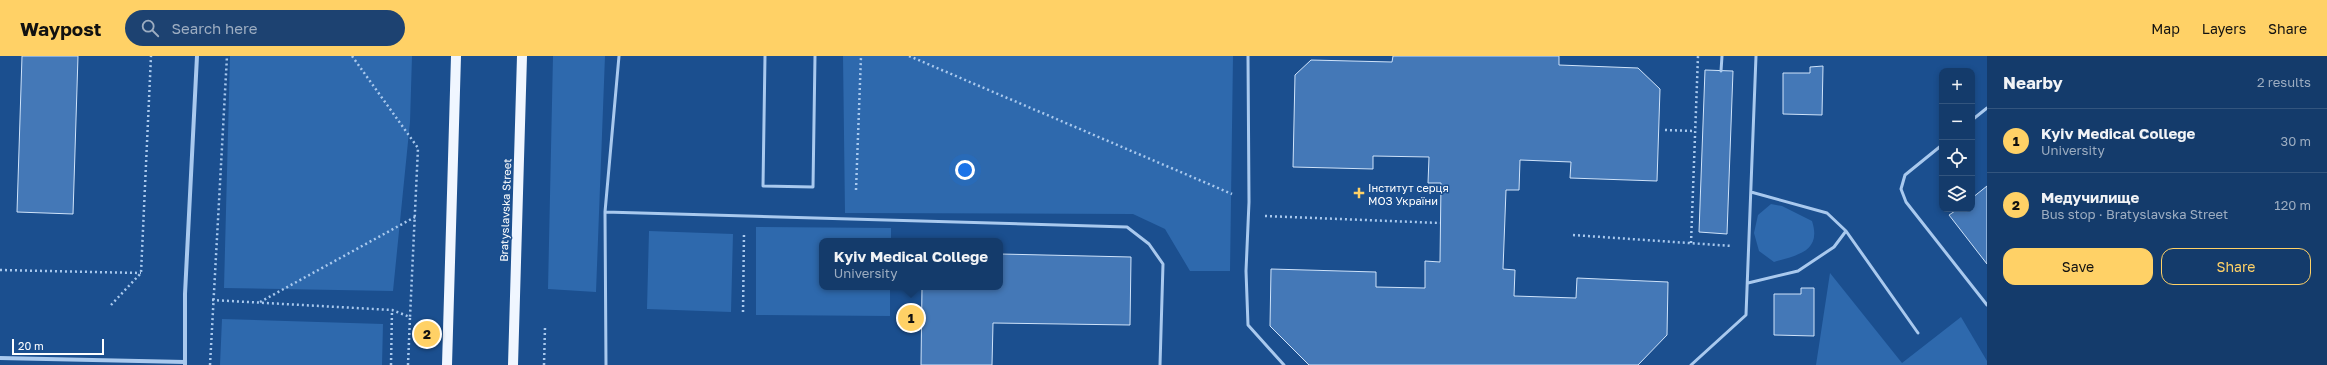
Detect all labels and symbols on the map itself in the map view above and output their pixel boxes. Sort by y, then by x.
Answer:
street label: Bratyslavska Street [497,158,513,262]
your location [955,160,975,180]
place label: Інститут серця МОЗ України [1368,181,1449,207]
marker: Інститут серця МОЗ України [1353,187,1365,199]
pin: 1 [898,303,924,333]
pin: 2 [414,319,440,349]
scale bar [12,337,104,356]

